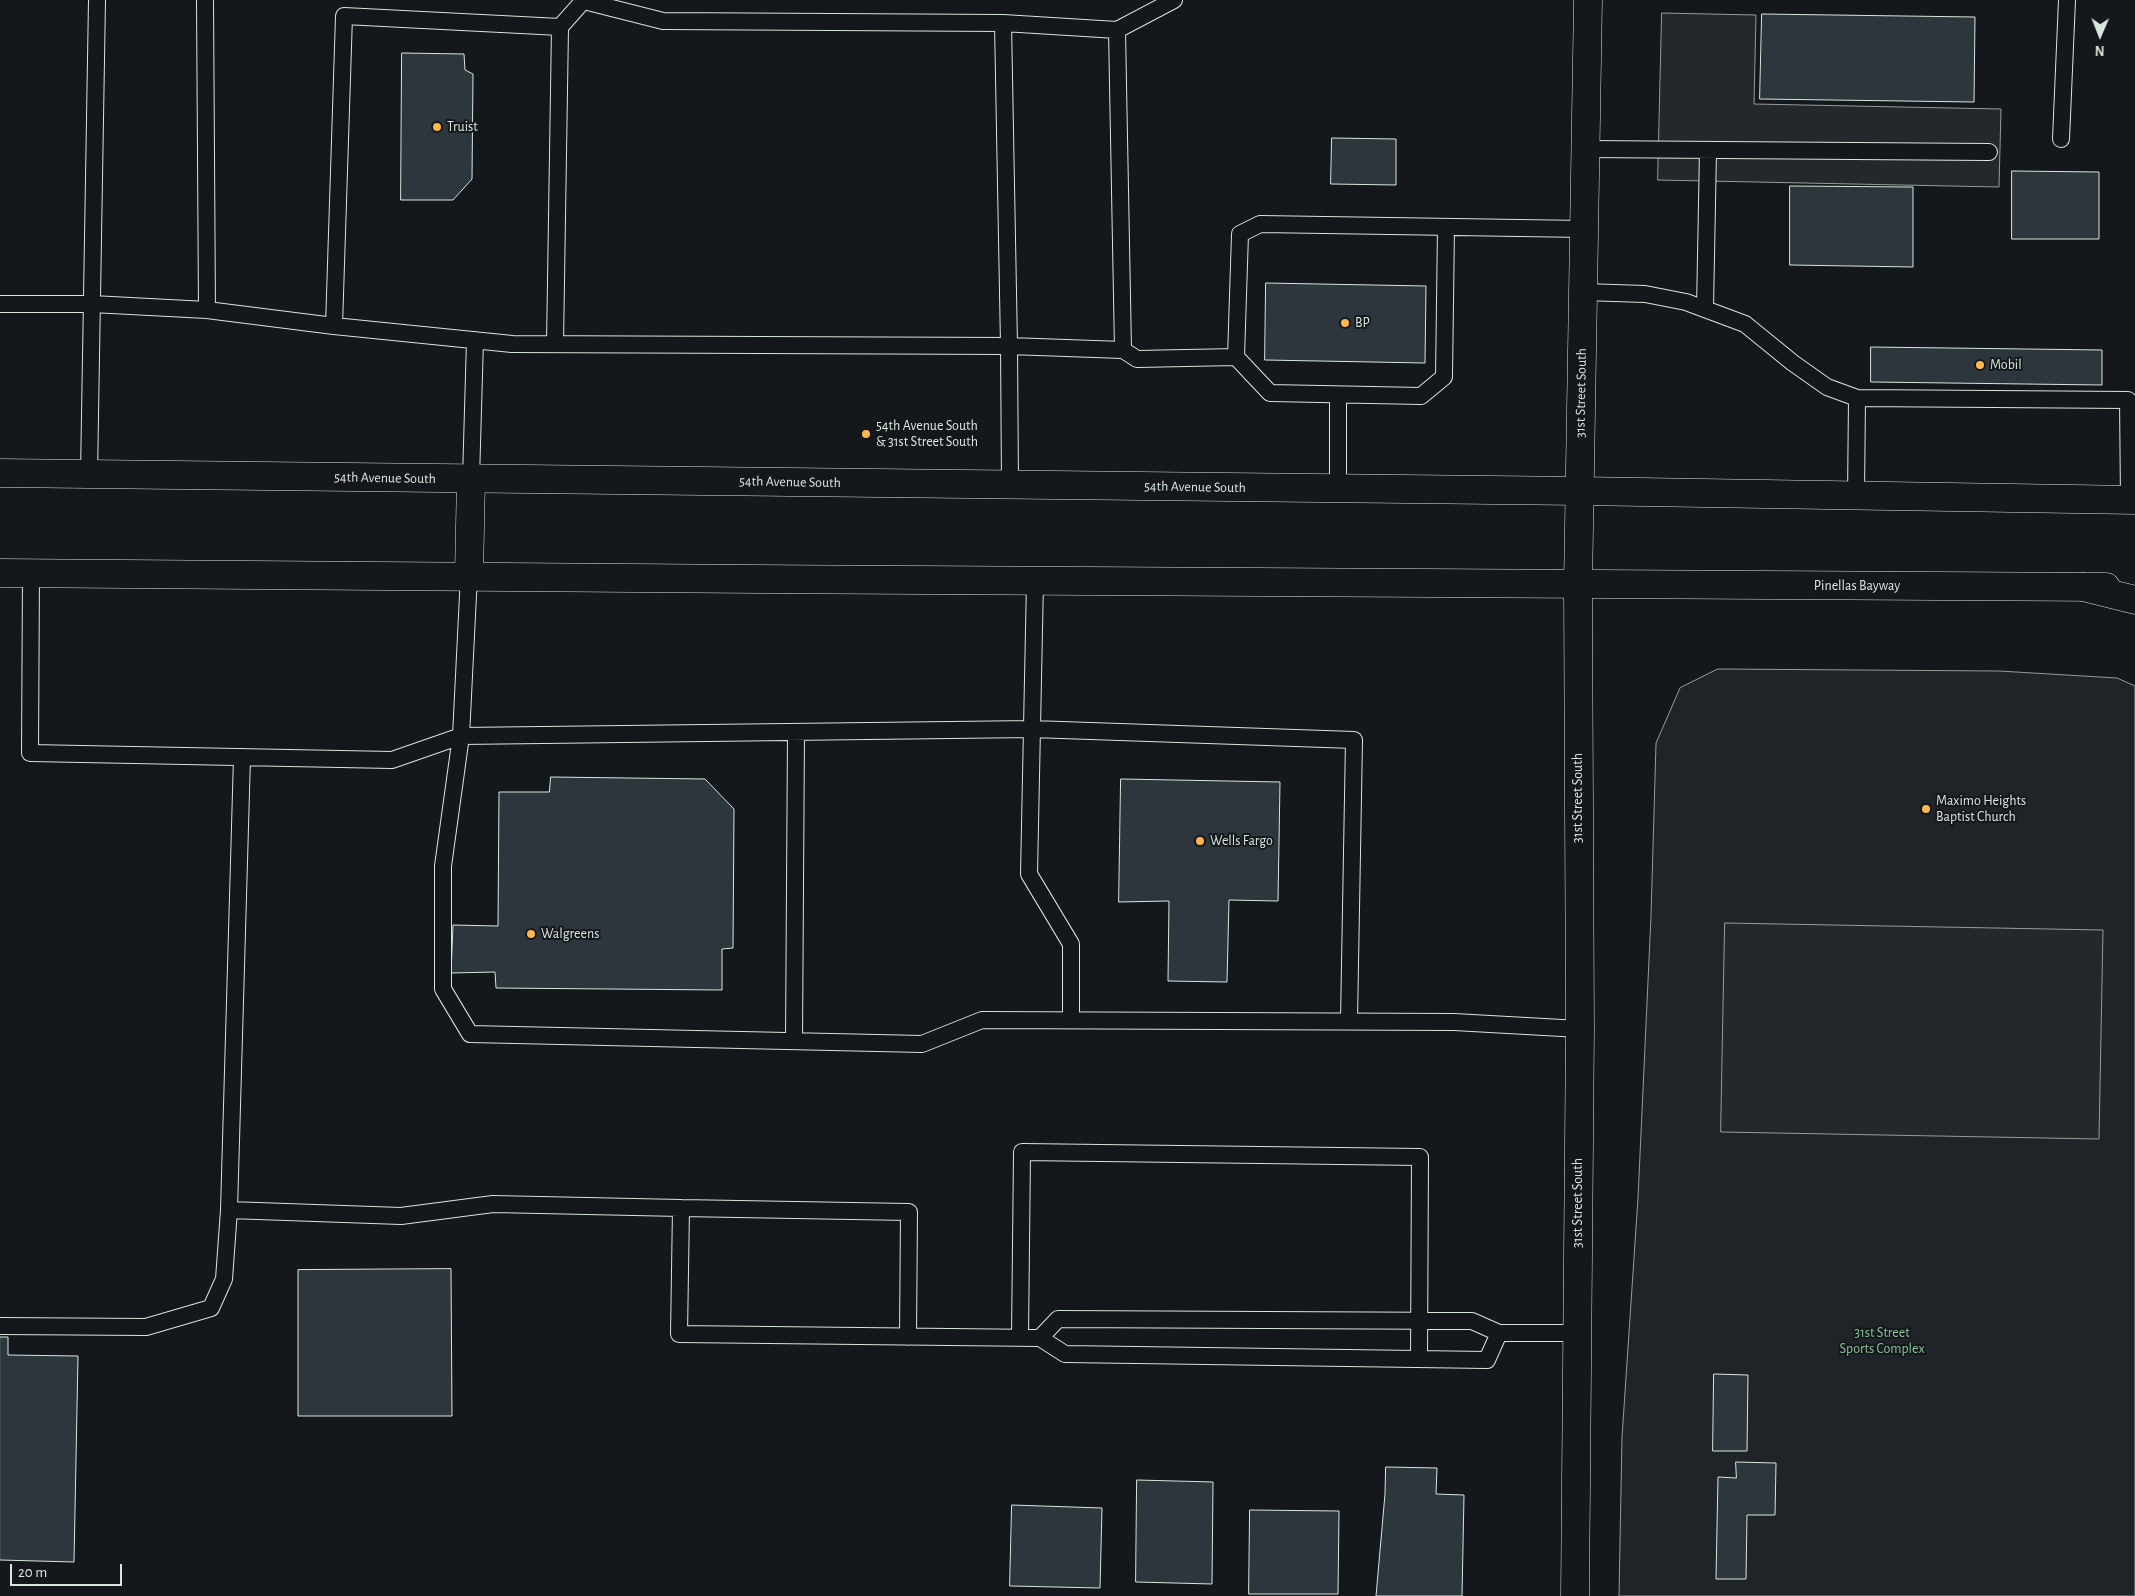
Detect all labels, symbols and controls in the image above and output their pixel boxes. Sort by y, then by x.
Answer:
north arrow [2075,10,2125,60]
text: N [2095,43,2105,57]
place label: Truist [447,119,478,135]
marker: Truist [431,121,443,133]
place label: BP [1355,315,1370,331]
marker: BP [1339,317,1351,329]
street label: 31st Street South [1572,348,1590,438]
place label: Mobil [1990,357,2022,373]
marker: Mobil [1974,359,1986,371]
place label: 54th Avenue South & 31st Street South [876,418,978,451]
marker: 54th Avenue South & 31st Street South [860,428,872,440]
street label: 54th Avenue South [334,469,436,487]
street label: 54th Avenue South [739,473,841,491]
street label: 54th Avenue South [1144,478,1246,496]
street label: Pinellas Bayway [1814,578,1900,594]
street label: 31st Street South [1570,753,1586,843]
place label: Maximo Heights Baptist Church [1936,793,2026,826]
marker: Maximo Heights Baptist Church [1920,803,1932,815]
place label: Wells Fargo [1210,833,1273,849]
marker: Wells Fargo [1194,835,1206,847]
place label: Walgreens [541,926,599,942]
marker: Walgreens [525,928,537,940]
street label: 31st Street South [1570,1158,1586,1248]
park label: 31st Street Sports Complex [1839,1325,1925,1358]
scale bar [12,1554,125,1586]
text: 20 m [18,1565,47,1580]

